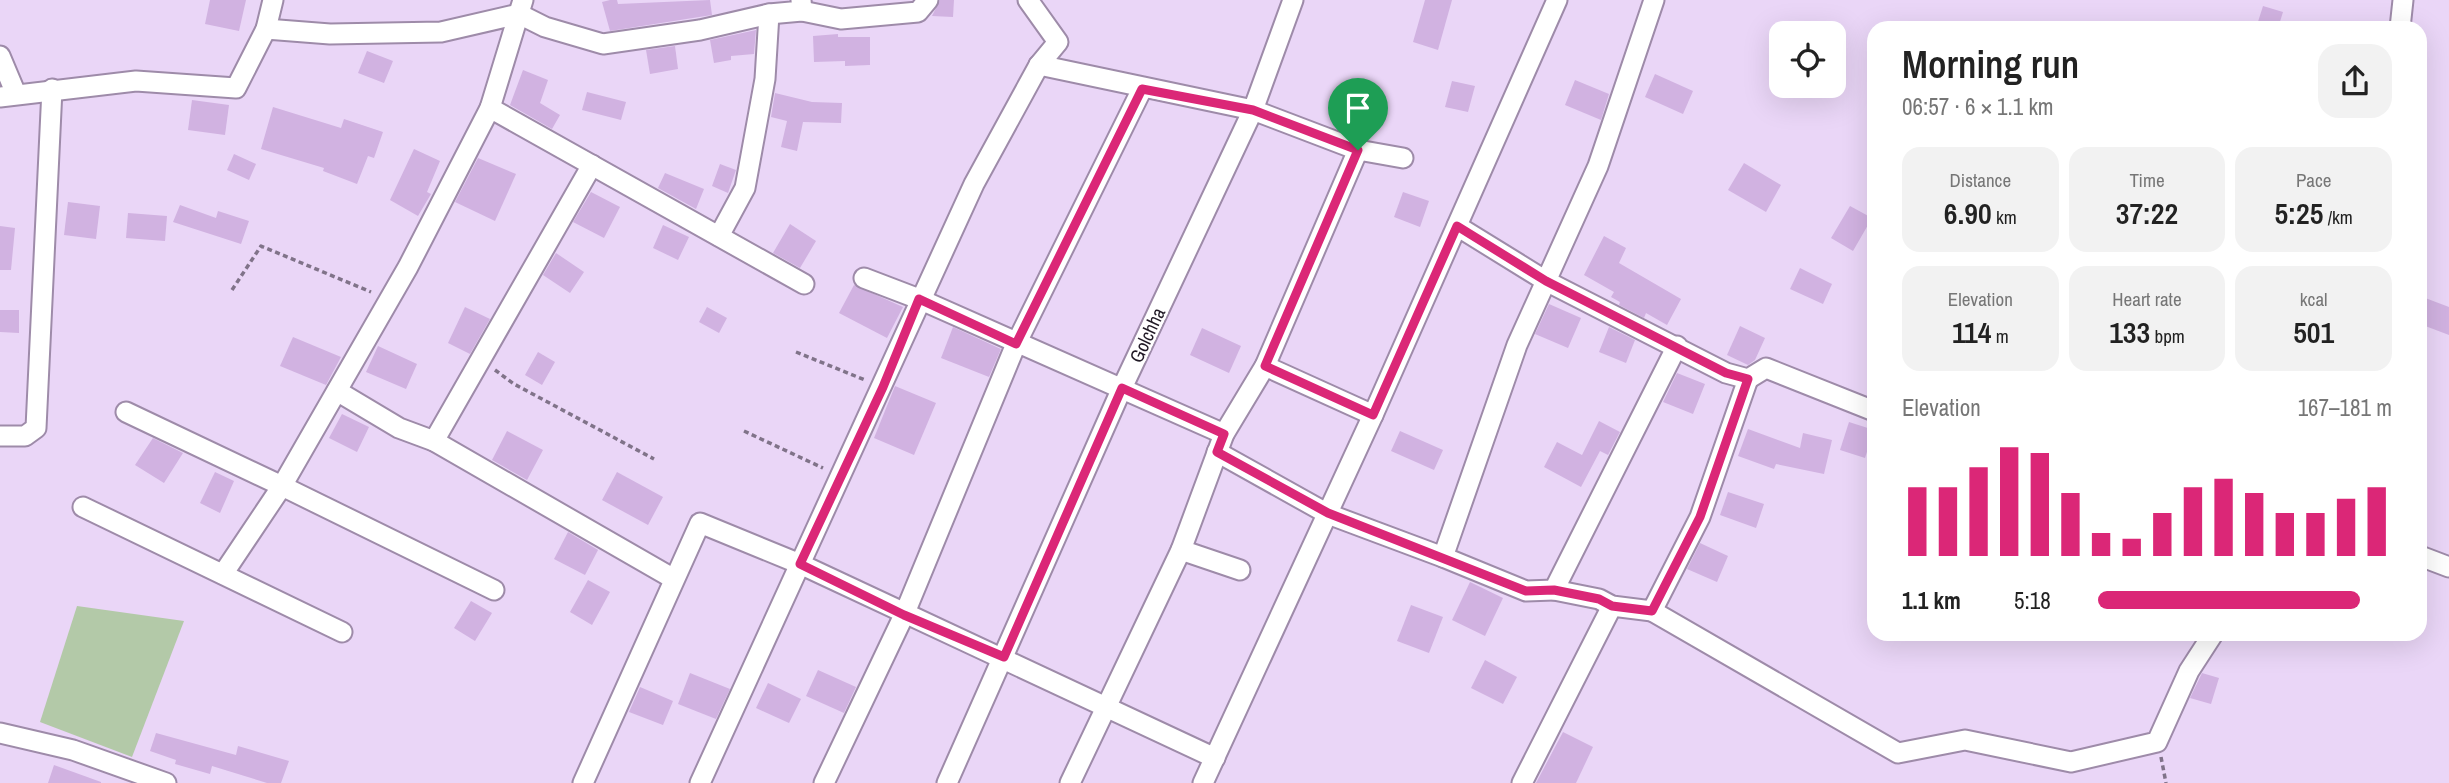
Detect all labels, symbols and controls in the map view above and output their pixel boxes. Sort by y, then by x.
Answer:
map controls [1769,21,1846,98]
button: locate [1769,21,1846,98]
text: Morning run [1902,39,2079,90]
button: share [2318,44,2392,118]
pin [1328,78,1388,150]
icon: arrive [1339,89,1377,127]
text: 06:57 · 6 × 1.1 km [1902,91,2054,122]
text: Distance [1950,167,2011,193]
text: Time [2129,167,2165,193]
text: Pace [2296,167,2331,193]
text: 6.90 [1944,193,1992,233]
text: 37:22 [2116,193,2178,233]
text: 5:25 [2275,193,2323,233]
text: km [1992,204,2017,230]
text: /km [2323,204,2353,230]
text: Elevation [1948,286,2013,312]
text: Heart rate [2112,286,2182,312]
text: kcal [2300,286,2328,312]
street label: Golchha [1123,303,1171,367]
text: 114 [1952,312,1991,352]
text: 133 [2109,312,2150,352]
text: 501 [2293,312,2334,352]
text: m [1991,323,2009,349]
text: bpm [2150,323,2185,349]
text: Elevation [1902,392,1981,423]
text: 167–181 m [2298,392,2392,423]
text: 1.1 km [1902,585,1961,616]
text: 5:18 [2014,585,2051,616]

